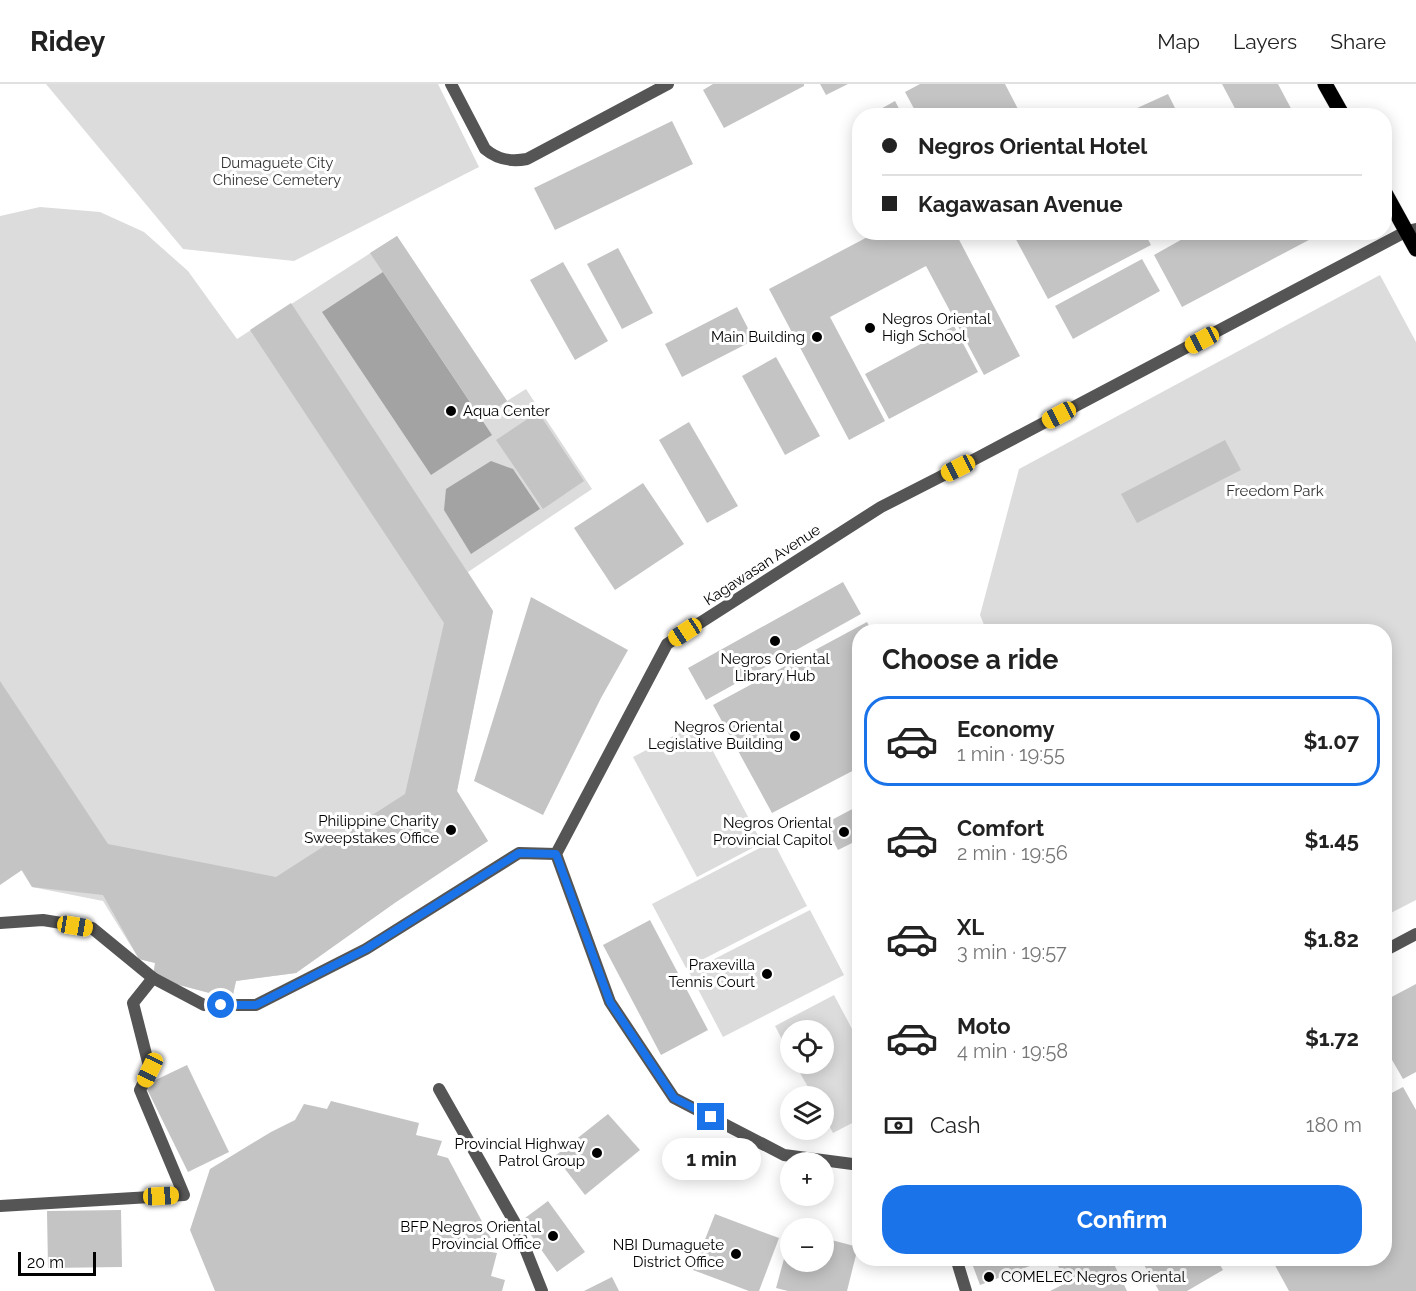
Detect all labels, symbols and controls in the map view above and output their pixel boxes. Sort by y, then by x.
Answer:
text: Ridey [30,25,105,58]
text: Map [1157,29,1200,54]
text: Layers [1233,29,1297,54]
text: Share [1330,29,1386,54]
text: Negros Oriental Hotel [918,133,1147,159]
park label: Dumaguete City Chinese Cemetery [213,154,341,189]
text: Kagawasan Avenue [918,191,1123,217]
place label: Negros Oriental High School [882,310,992,345]
marker: Negros Oriental High School [863,321,877,335]
car [1182,324,1222,356]
place label: Main Building [711,328,805,346]
marker: Main Building [810,330,824,344]
car [1039,399,1079,431]
place label: Aqua Center [463,402,551,420]
marker: Aqua Center [444,404,458,418]
car [938,452,978,484]
park label: Freedom Park [1226,482,1324,500]
street label: Kagawasan Avenue [700,520,824,609]
car [665,615,705,649]
marker: Negros Oriental Library Hub [768,634,782,648]
text: Choose a ride [882,644,1058,675]
place label: Negros Oriental Library Hub [720,650,830,685]
icon: car [885,714,939,768]
text: Economy [957,716,1055,742]
place label: Negros Oriental Legislative Building [648,718,784,753]
text: $1.07 [1303,728,1359,754]
marker: Negros Oriental Legislative Building [788,729,802,743]
text: 1 min · 19:55 [957,742,1065,766]
place label: Philippine Charity Sweepstakes Office [304,812,439,847]
icon: car [885,813,939,867]
place label: Negros Oriental Provincial Capitol [713,814,833,849]
text: Comfort [957,815,1044,841]
marker: Philippine Charity Sweepstakes Office [444,823,458,837]
marker: Negros Oriental Provincial Capitol [837,825,851,839]
text: $1.45 [1304,827,1359,853]
text: 2 min · 19:56 [957,841,1068,865]
icon: car [885,912,939,966]
car [56,914,94,938]
text: XL [957,914,984,940]
text: $1.82 [1304,926,1359,952]
text: 3 min · 19:57 [957,940,1067,964]
place label: Praxevilla Tennis Court [668,956,755,991]
marker: Praxevilla Tennis Court [760,967,774,981]
route start [207,991,234,1018]
icon: car [885,1011,939,1065]
text: Moto [957,1013,1011,1039]
map controls [780,1020,834,1272]
button: locate [780,1020,834,1074]
text: $1.72 [1305,1025,1359,1051]
text: 4 min · 19:58 [957,1039,1068,1063]
car [134,1050,166,1090]
button: layers [780,1086,834,1140]
route end [697,1103,724,1130]
icon: cash [882,1109,915,1142]
text: Cash [930,1112,981,1138]
text: 180 m [1306,1113,1362,1137]
place label: Provincial Highway Patrol Group [455,1135,585,1170]
callout: 1 min [662,1138,760,1180]
marker: Provincial Highway Patrol Group [590,1146,604,1160]
text: 1 min [686,1147,737,1171]
button: + [780,1152,834,1206]
button: Confirm [882,1185,1362,1254]
car [143,1186,179,1206]
place label: BFP Negros Oriental Provincial Office [400,1218,542,1253]
button: − [780,1218,834,1272]
marker: BFP Negros Oriental Provincial Office [546,1229,560,1243]
place label: NBI Dumaguete District Office [613,1236,724,1271]
marker: NBI Dumaguete District Office [729,1247,743,1261]
scale bar [18,1249,96,1276]
text: 20 m [27,1253,64,1272]
place label: COMELEC Negros Oriental [1001,1268,1186,1286]
marker: COMELEC Negros Oriental [982,1270,996,1284]

